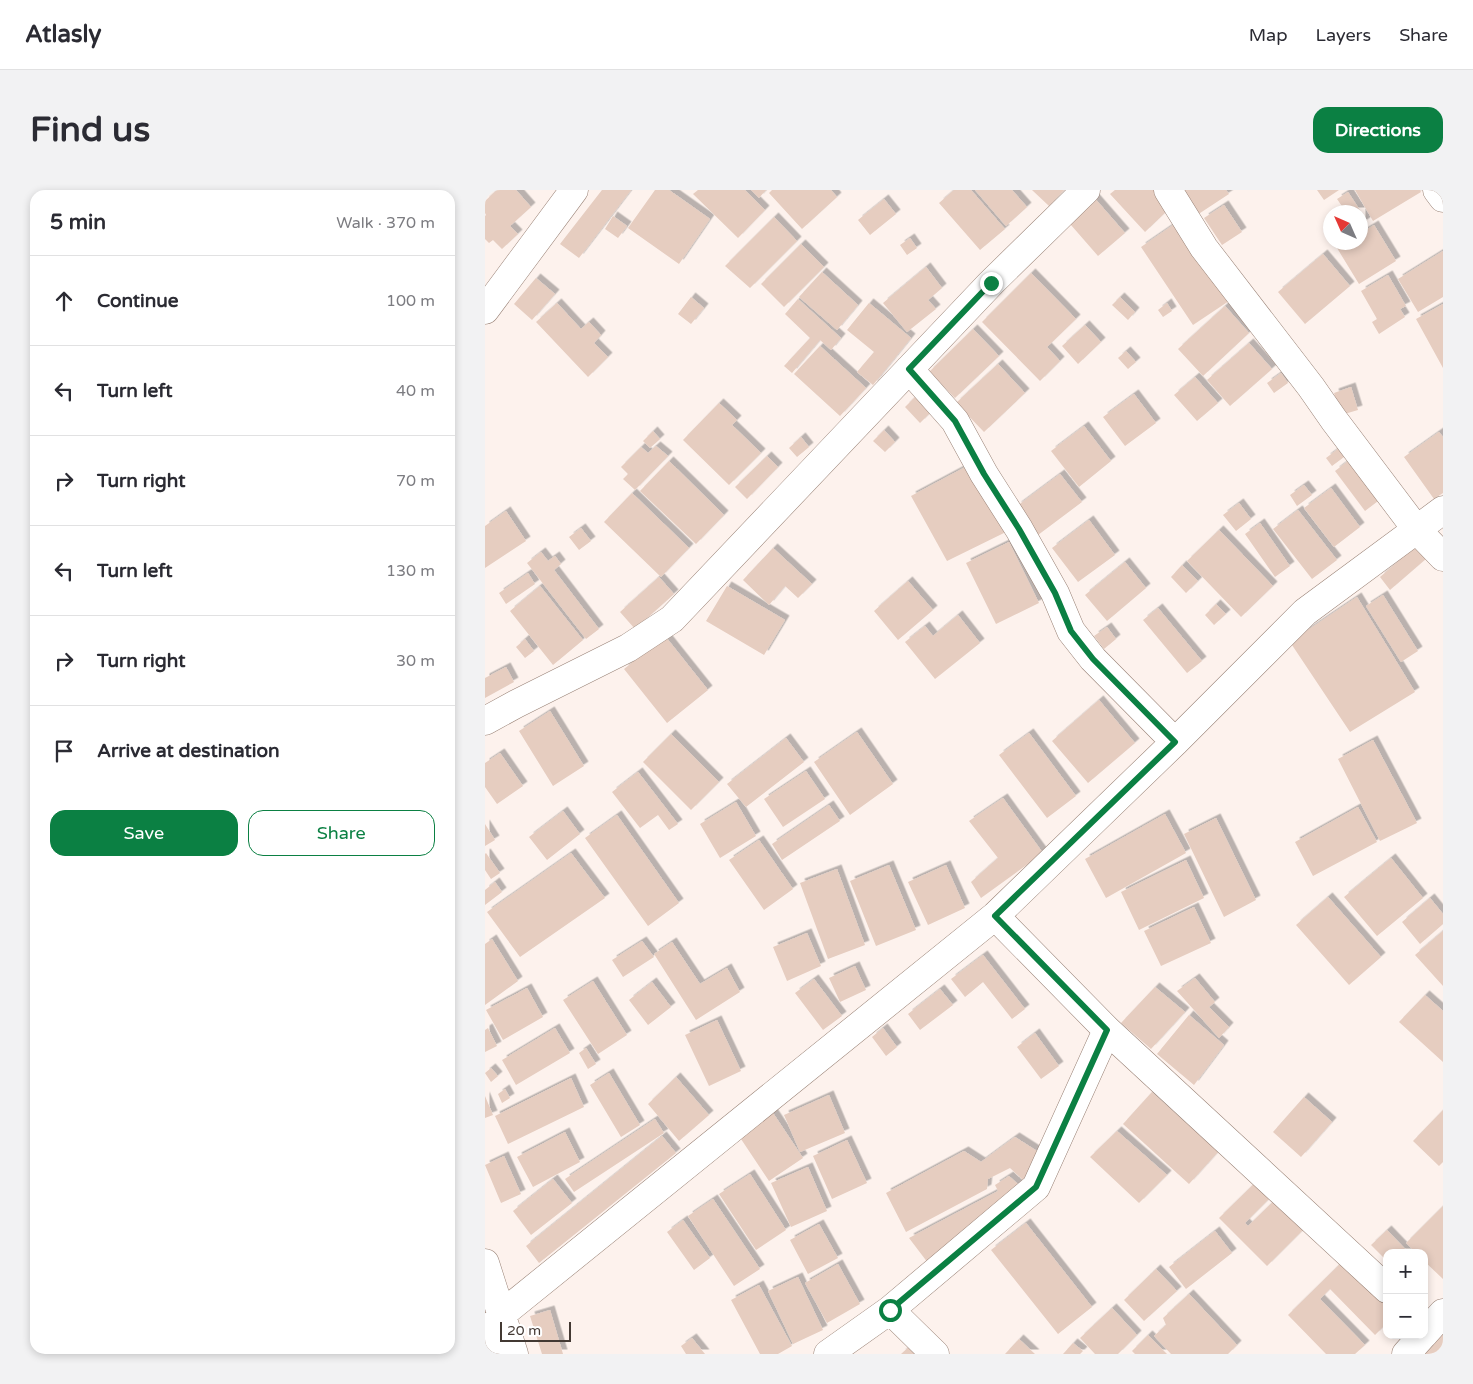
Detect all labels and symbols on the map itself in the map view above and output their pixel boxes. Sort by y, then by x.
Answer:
north arrow [1323,205,1368,250]
route end [980,272,1003,295]
route start [879,1299,902,1322]
scale bar [500,1319,571,1342]

